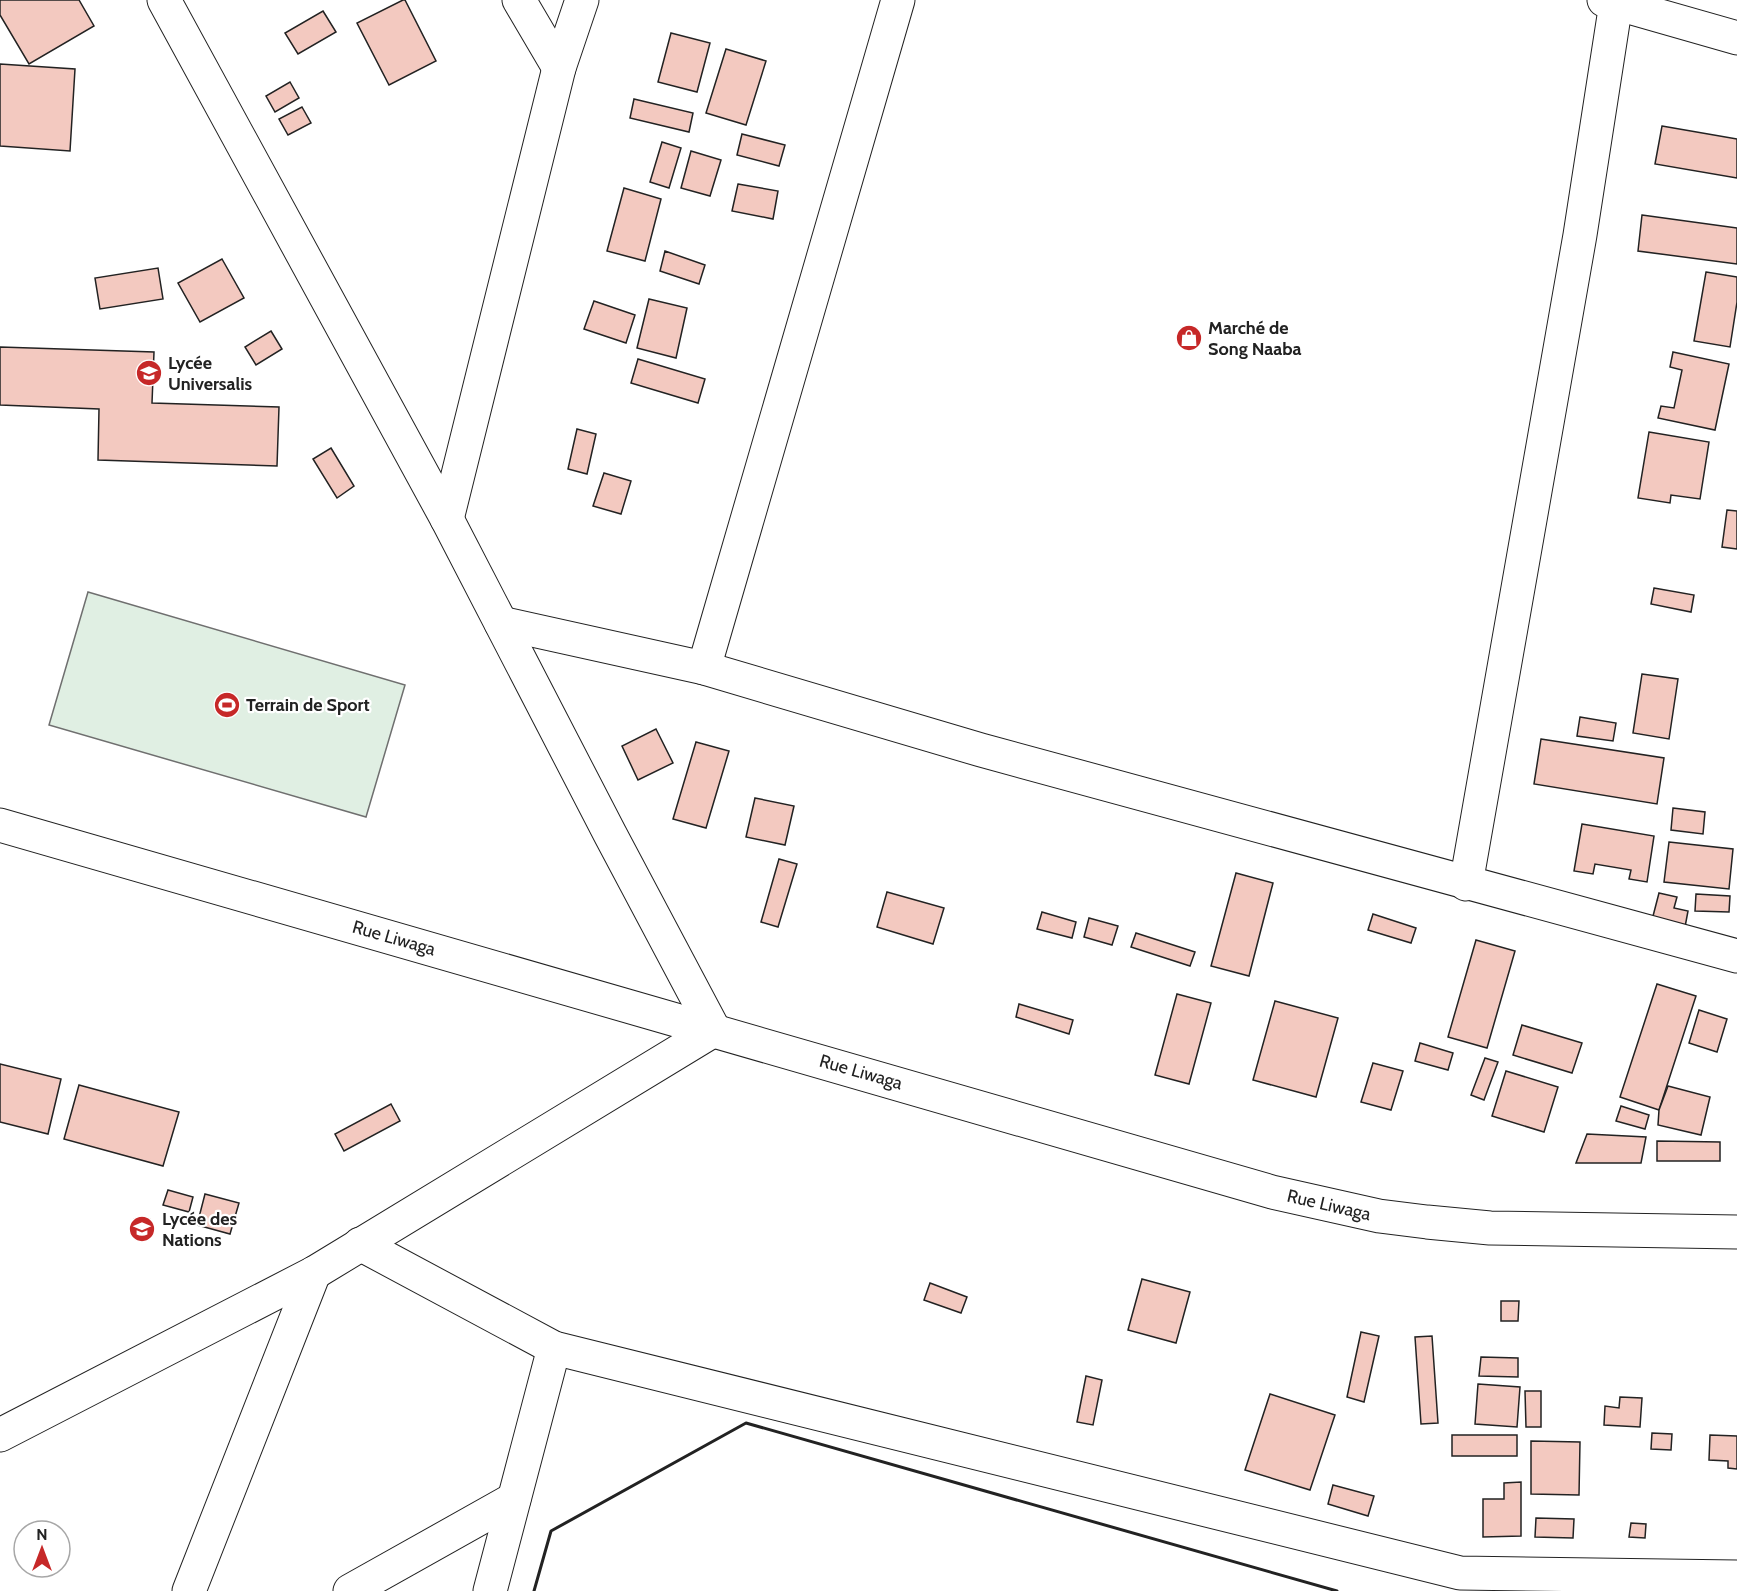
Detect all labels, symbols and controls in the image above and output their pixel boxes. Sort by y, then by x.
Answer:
place label: Marché de Song Naaba [1208,317,1301,360]
shop icon: Marché de Song Naaba [1174,323,1204,353]
place label: Lycée Universalis [168,352,253,395]
school or university icon: Lycée Universalis [134,358,164,388]
sports icon: Terrain de Sport [212,690,242,720]
place label: Terrain de Sport [246,694,370,716]
street label: Rue Liwaga [350,916,438,960]
street label: Rue Liwaga [817,1050,905,1094]
street label: Rue Liwaga [1285,1185,1373,1225]
place label: Lycée des Nations [162,1208,238,1251]
school or university icon: Lycée des Nations [127,1214,157,1244]
north arrow [12,1519,72,1579]
text: N [36,1525,48,1544]

